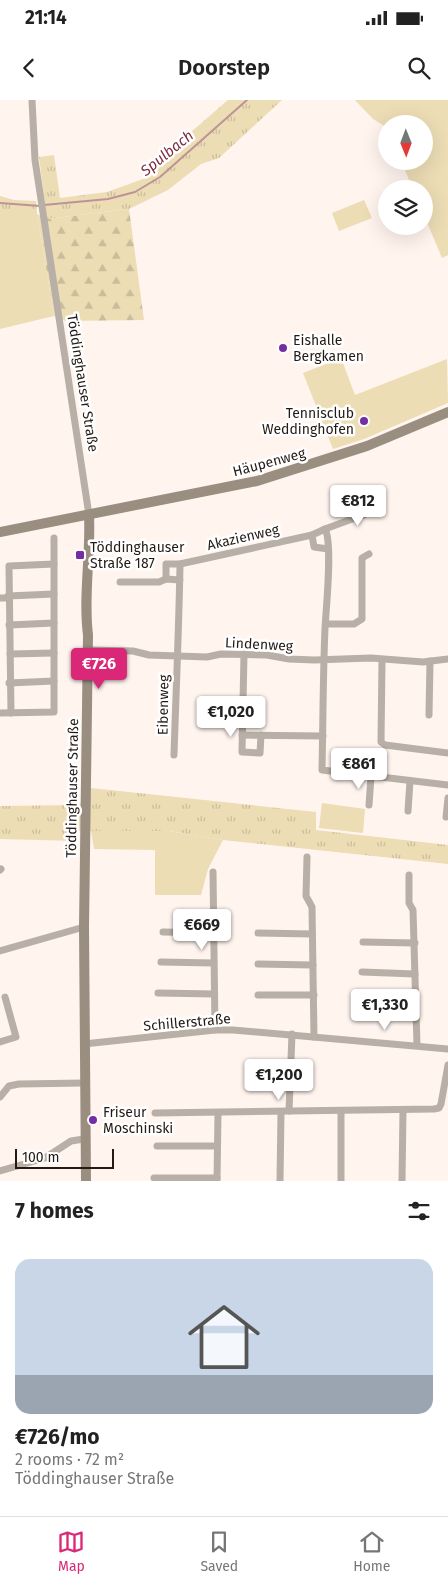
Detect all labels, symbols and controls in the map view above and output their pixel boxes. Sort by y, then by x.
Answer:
text: 21:14 [25,6,67,29]
icon: back [15,54,43,82]
text: Doorstep [178,54,270,81]
icon: search [405,54,433,82]
north arrow [378,115,432,170]
map controls [378,115,433,235]
water label: Spulbach [136,126,197,180]
button: layers [378,180,433,235]
street label: Töddinghauser Straße [63,313,102,453]
place label: Eishalle Bergkamen [293,332,364,365]
marker: Eishalle Bergkamen [277,342,289,354]
place label: Tennisclub Weddinghofen [262,405,354,438]
marker: Tennisclub Weddinghofen [358,415,370,427]
street label: Häupenweg [231,444,308,480]
pin: €812 [328,484,388,527]
text: €812 [341,491,375,510]
street label: Akazienweg [205,521,282,554]
place label: Töddinghauser Straße 187 [90,539,185,572]
marker: Töddinghauser Straße 187 [74,549,86,561]
street label: Lindenweg [224,634,294,655]
pin: €726 [69,648,129,690]
text: €726 [82,654,116,673]
street label: Eibenweg [154,674,173,735]
pin: €1,020 [190,696,272,738]
text: €1,020 [208,702,254,721]
street label: Töddinghauser Straße [63,718,82,858]
pin: €861 [329,748,389,790]
text: €861 [342,754,376,773]
pin: €669 [172,908,232,951]
text: €669 [184,915,220,934]
pin: €1,330 [344,988,426,1031]
text: €1,330 [362,995,408,1014]
street label: Schillerstraße [143,1010,231,1035]
pin: €1,200 [238,1058,320,1101]
text: €1,200 [255,1065,303,1084]
place label: Friseur Moschinski [103,1104,173,1137]
marker: Friseur Moschinski [87,1114,99,1126]
scale bar [15,1146,114,1169]
text: 100 m [22,1149,59,1166]
icon: filters [405,1197,433,1225]
text: 7 homes [15,1198,94,1224]
icon: home [179,1292,269,1382]
text: €726/mo [15,1424,100,1450]
text: 2 rooms · 72 m² [15,1450,124,1469]
text: Töddinghauser Straße [15,1469,174,1488]
tab: Map [57,1528,85,1575]
tab: Saved [200,1528,238,1575]
tab: Home [353,1528,391,1575]

